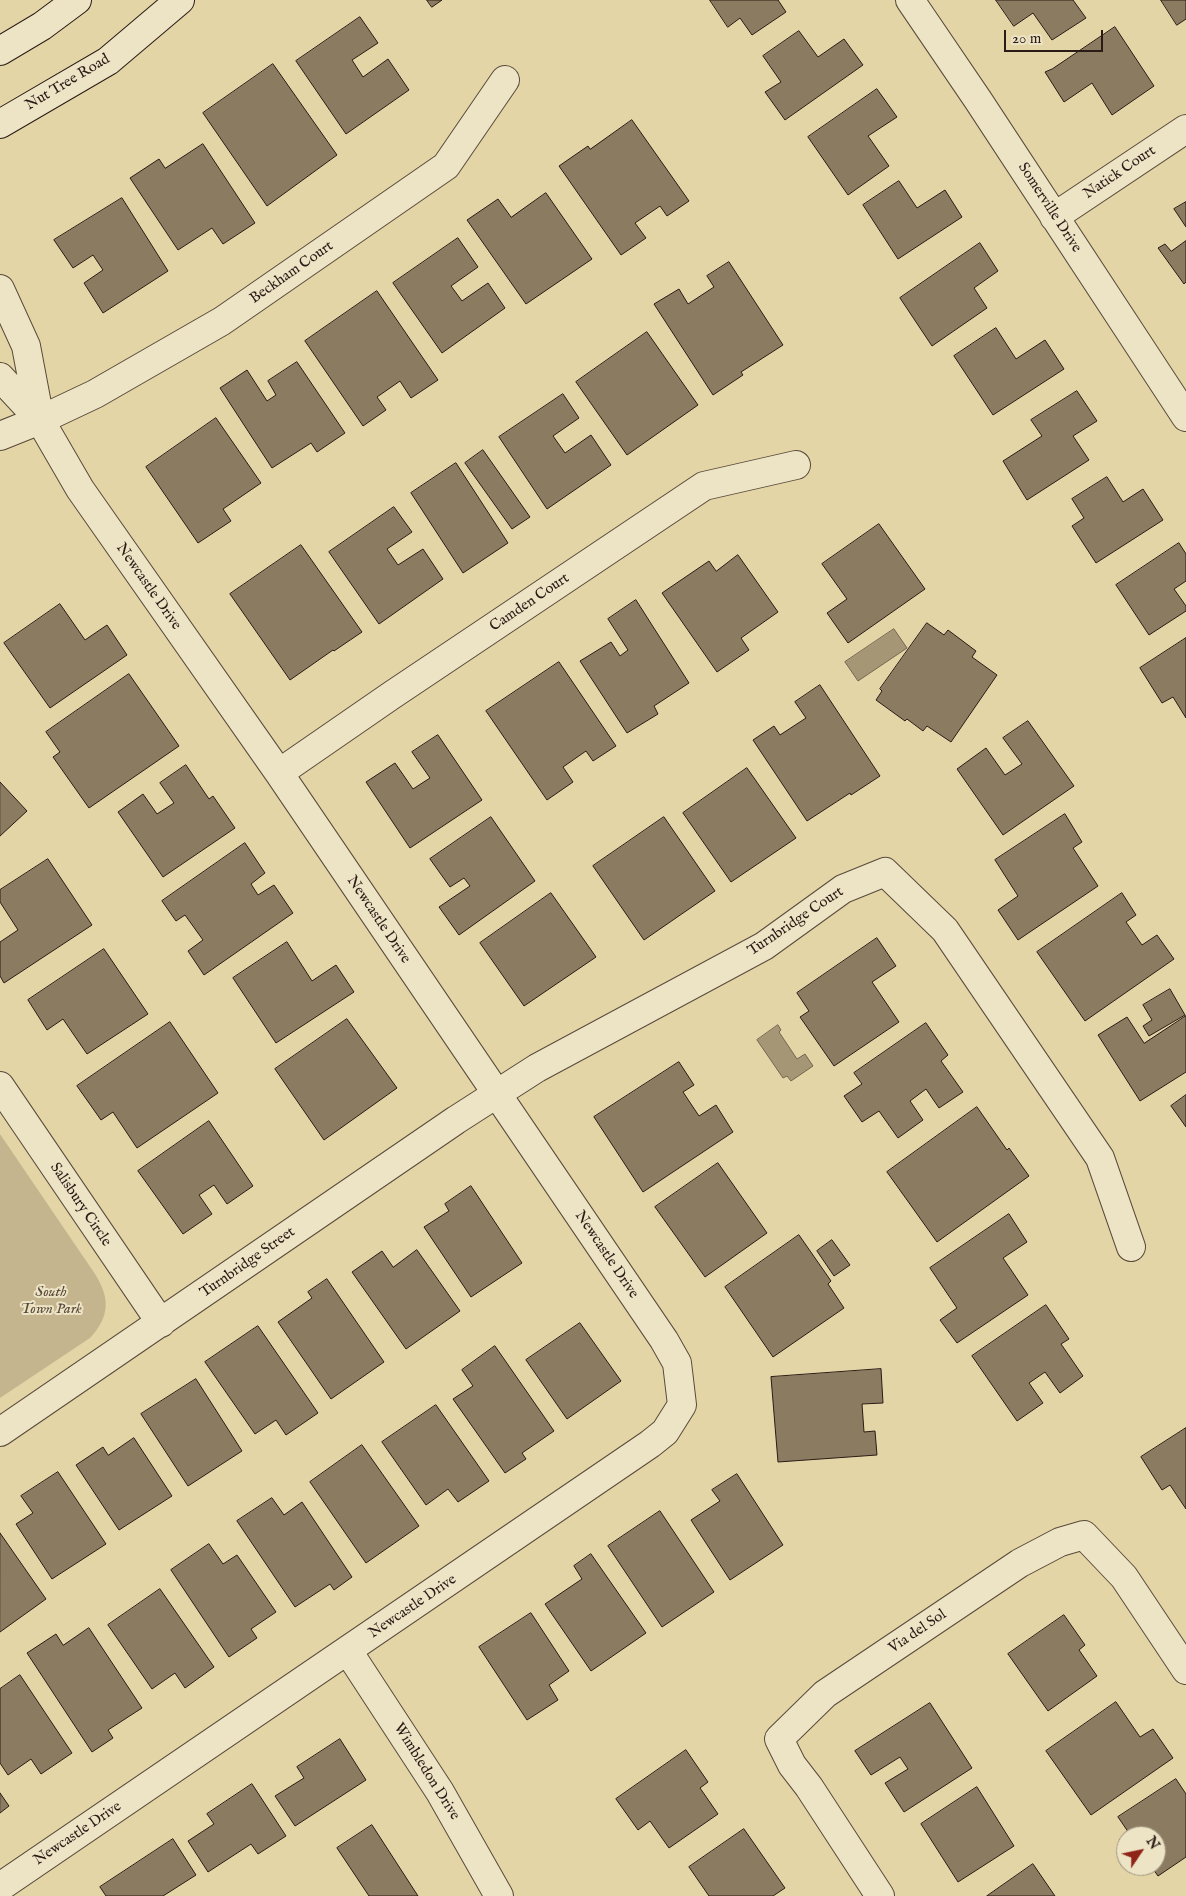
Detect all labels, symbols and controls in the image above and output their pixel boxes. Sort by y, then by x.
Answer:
scale bar [1006,20,1105,52]
text: 20 m [1012,29,1041,48]
street label: Nut Tree Road [23,51,113,115]
street label: Natick Court [1081,142,1159,204]
street label: Somerville Drive [1013,160,1085,256]
street label: Beckham Court [247,238,337,308]
street label: Newcastle Drive [111,540,185,634]
street label: Camden Court [487,570,573,636]
street label: Newcastle Drive [342,873,414,967]
street label: Turnbridge Court [745,883,847,961]
street label: Salisbury Circle [45,1160,115,1250]
street label: Newcastle Drive [570,1208,642,1302]
street label: Turnbridge Street [197,1224,299,1302]
park label: South Town Park [20,1284,82,1319]
street label: Newcastle Drive [366,1571,460,1643]
street label: Via del Sol [886,1606,950,1658]
street label: Wimbledon Drive [389,1720,463,1824]
street label: Newcastle Drive [31,1798,125,1870]
north arrow [1116,1826,1166,1876]
text: N [1142,1833,1163,1853]

